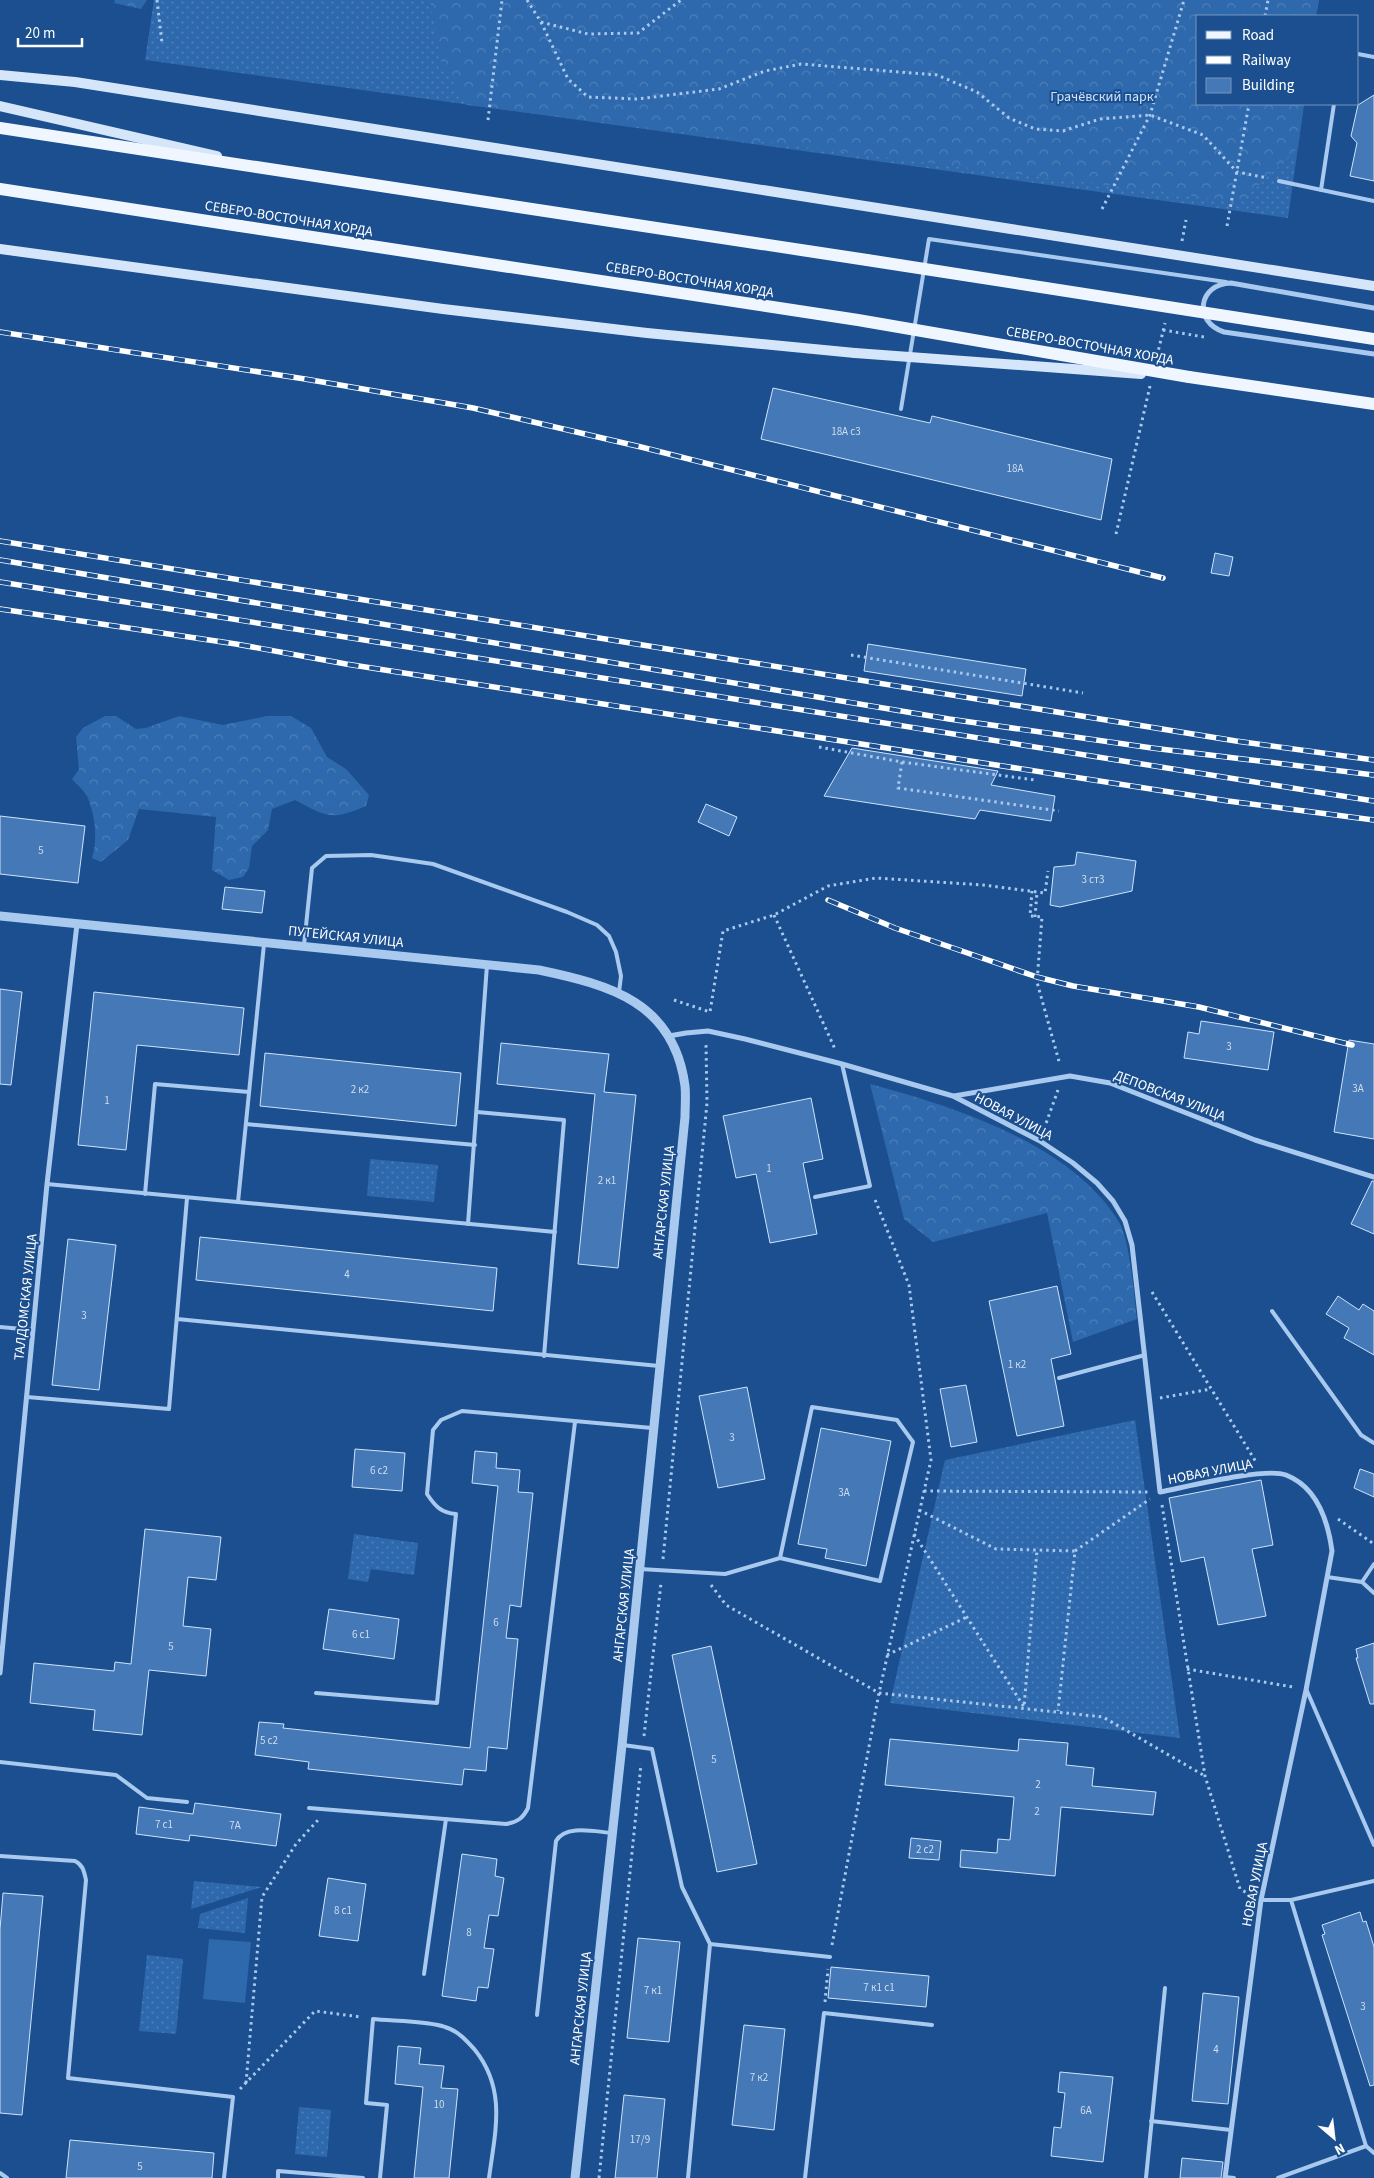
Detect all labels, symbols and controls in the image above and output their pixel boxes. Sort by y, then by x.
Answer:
scale bar [18,15,81,47]
legend [1196,15,1359,105]
text: 20 m [25,23,55,44]
text: Road [1242,25,1274,46]
text: Railway [1242,50,1291,71]
text: Building [1242,75,1295,96]
park label: Грачёвский парк [1050,87,1154,107]
street label: СЕВЕРО-ВОСТОЧНАЯ ХОРДА [203,196,375,242]
street label: СЕВЕРО-ВОСТОЧНАЯ ХОРДА [604,257,776,303]
street label: СЕВЕРО-ВОСТОЧНАЯ ХОРДА [1004,321,1176,371]
house number: 18А с3 [831,424,861,439]
house number: 18А [1007,461,1023,476]
house number: 5 [38,843,44,858]
house number: 3 ст3 [1081,872,1105,887]
street label: ПУТЕЙСКАЯ УЛИЦА [287,921,405,953]
house number: 3 [1226,1039,1232,1054]
street label: ДЕПОВСКАЯ УЛИЦА [1111,1065,1229,1127]
house number: 3А [1352,1081,1364,1096]
house number: 2 к2 [351,1082,369,1097]
street label: НОВАЯ УЛИЦА [971,1088,1057,1146]
house number: 1 [104,1093,110,1108]
street label: АНГАРСКАЯ УЛИЦА [648,1144,680,1260]
house number: 1 [766,1161,772,1176]
house number: 2 к1 [598,1173,616,1188]
street label: ТАЛДОМСКАЯ УЛИЦА [9,1232,43,1361]
house number: 4 [344,1267,350,1282]
house number: 3 [81,1308,87,1323]
house number: 1 к2 [1008,1357,1026,1372]
house number: 3 [729,1430,735,1445]
street label: НОВАЯ УЛИЦА [1166,1454,1255,1490]
house number: 6 с2 [370,1463,388,1478]
house number: 3А [838,1485,850,1500]
street label: АНГАРСКАЯ УЛИЦА [608,1547,640,1663]
house number: 6 [493,1615,499,1630]
house number: 6 с1 [352,1627,370,1642]
house number: 5 [168,1639,174,1654]
house number: 5 с2 [260,1733,278,1748]
house number: 5 [711,1752,717,1767]
house number: 2 [1035,1777,1041,1792]
house number: 2 [1034,1804,1040,1819]
house number: 7 с1 [155,1817,173,1832]
house number: 7А [229,1818,241,1833]
street label: НОВАЯ УЛИЦА [1237,1840,1273,1928]
house number: 2 с2 [916,1842,934,1857]
house number: 8 с1 [334,1903,352,1918]
house number: 8 [466,1925,472,1940]
street label: АНГАРСКАЯ УЛИЦА [565,1950,597,2066]
house number: 7 к1 с1 [863,1980,895,1995]
house number: 7 к1 [644,1983,662,1998]
house number: 3 [1360,1999,1366,2014]
house number: 4 [1213,2042,1219,2057]
house number: 7 к2 [750,2070,768,2085]
house number: 10 [434,2097,444,2112]
house number: 6А [1080,2103,1092,2118]
north arrow [1309,2113,1359,2163]
house number: 17/9 [630,2132,650,2147]
text: N [1331,2138,1348,2160]
house number: 5 [137,2159,143,2174]

